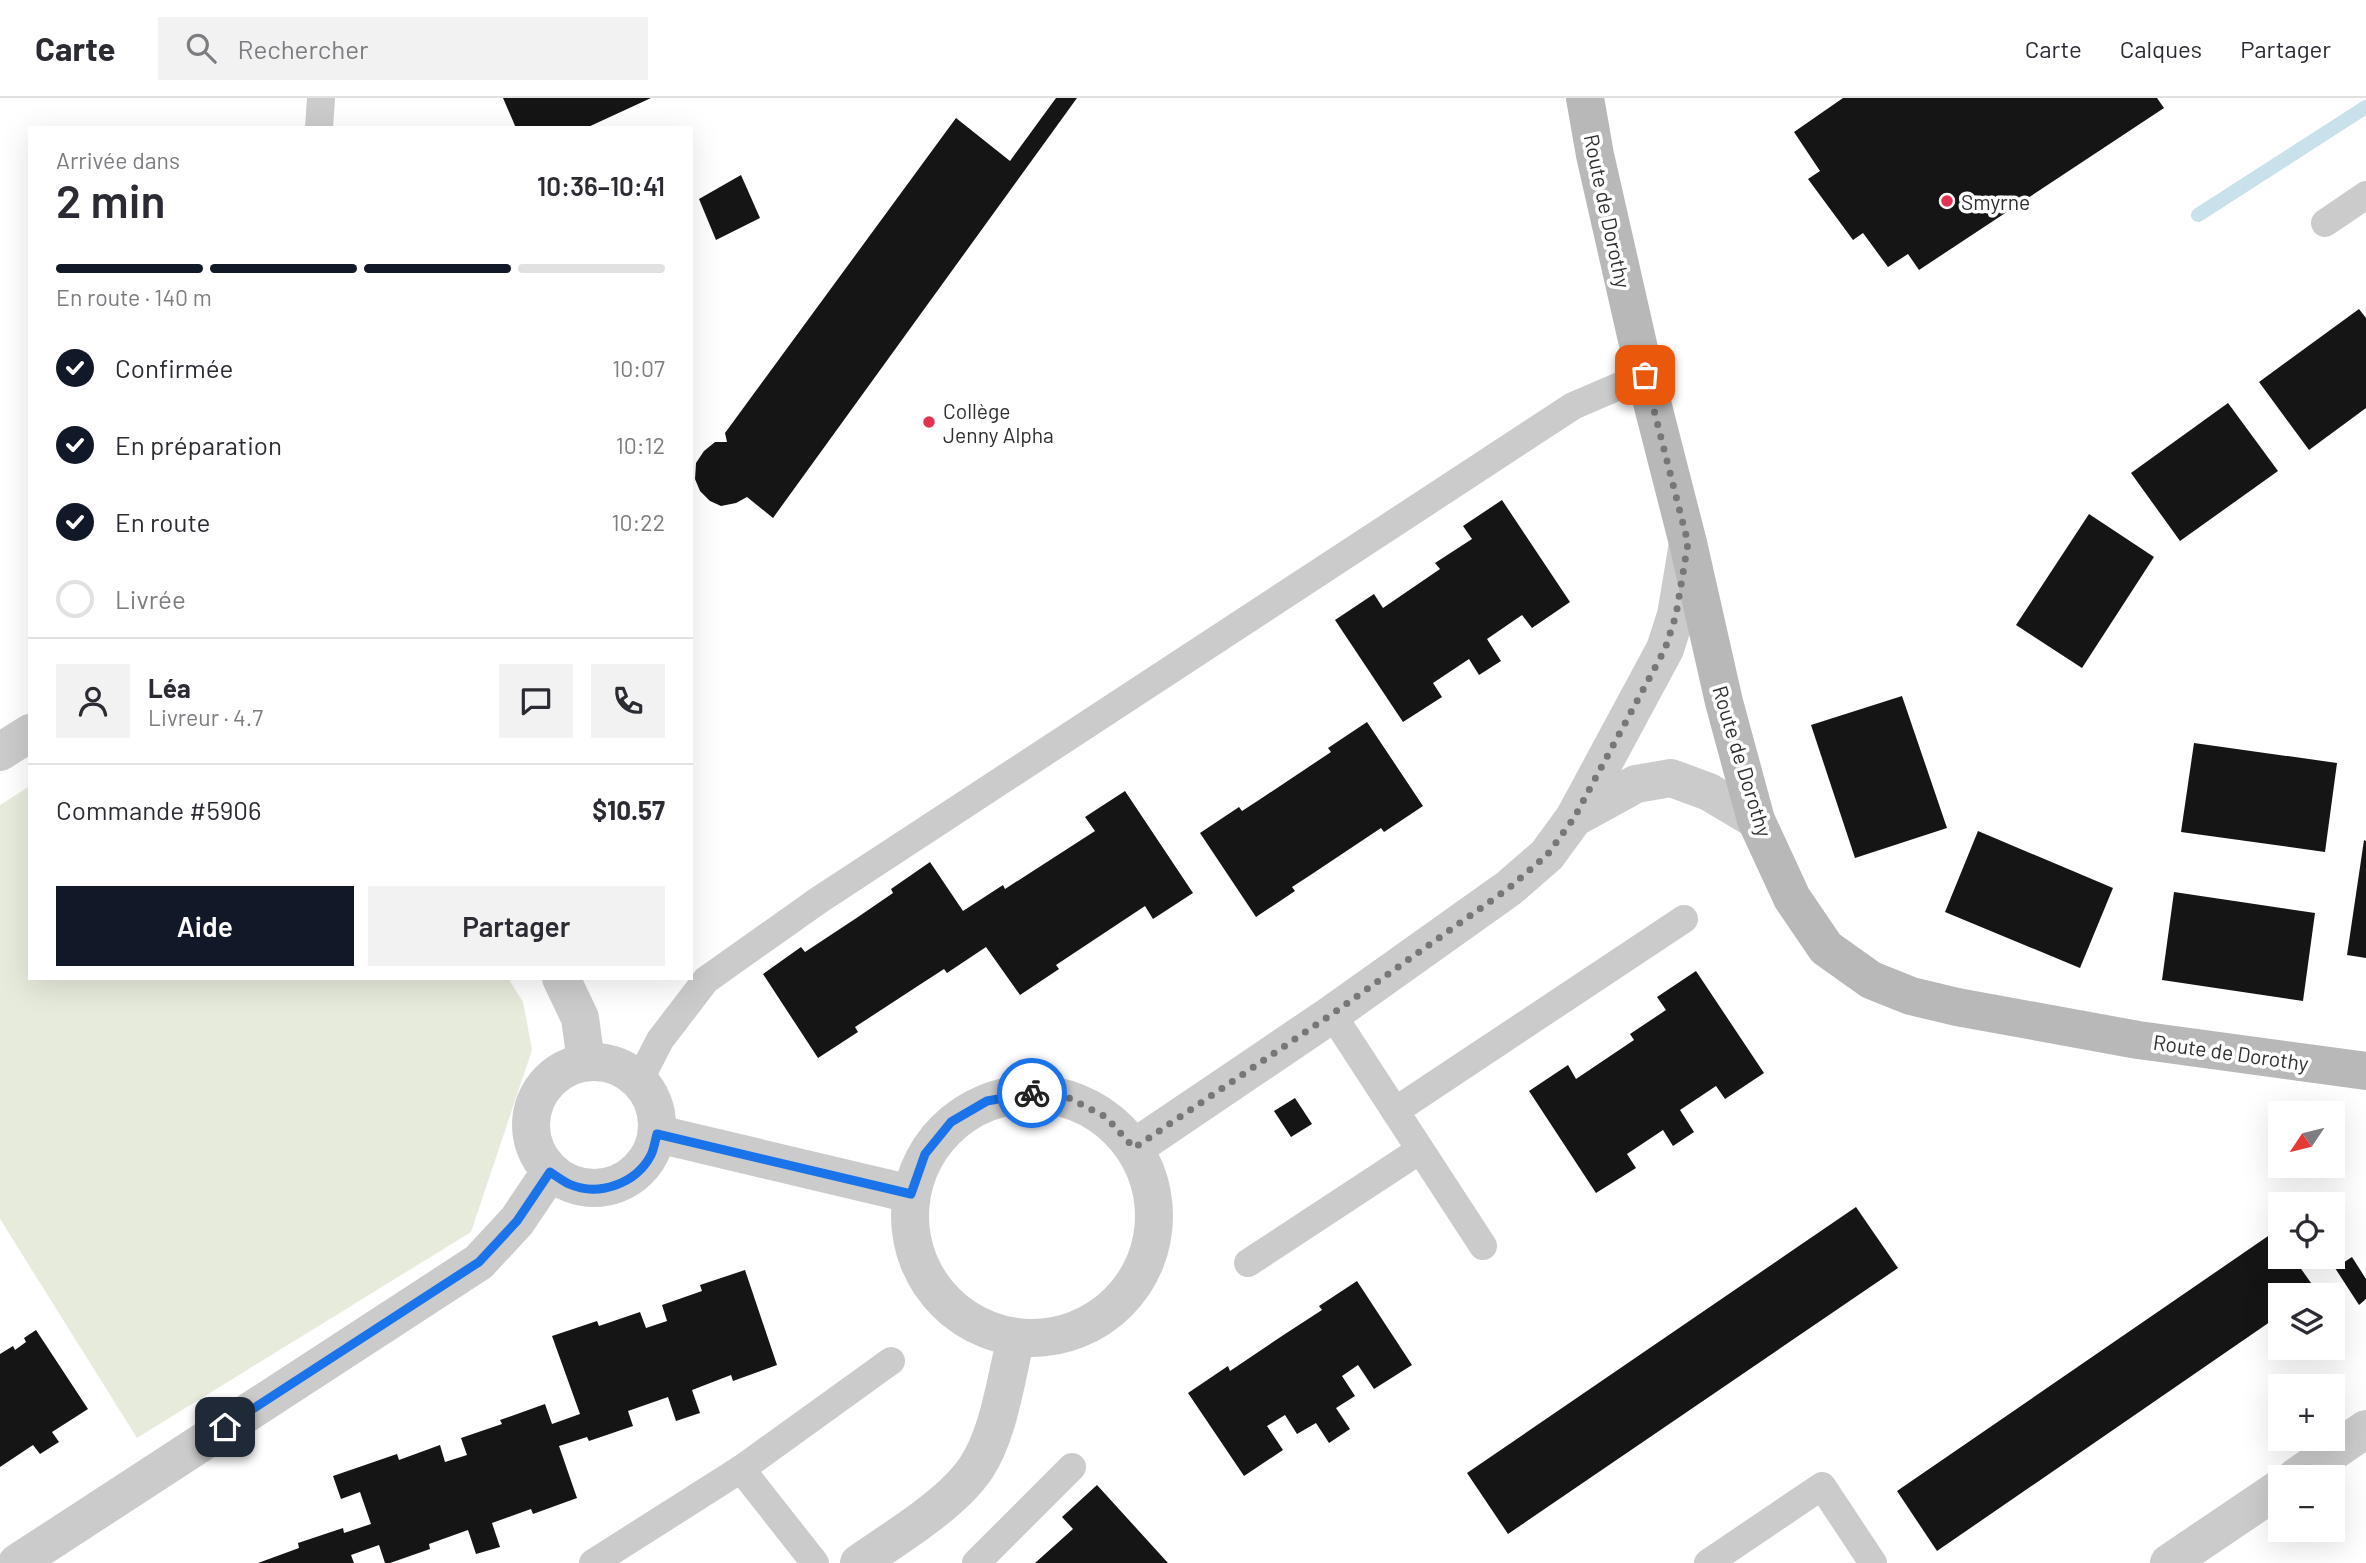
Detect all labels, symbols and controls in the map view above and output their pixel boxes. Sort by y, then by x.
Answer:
search box [158,17,648,80]
text: Carte [35,28,116,68]
icon: search [182,29,220,67]
text: Rechercher [238,33,368,64]
text: Carte [2025,34,2082,63]
text: Calques [2120,34,2202,63]
text: Partager [2240,34,2331,63]
street label: Route de Dorothy [1579,132,1637,291]
text: Arrivée dans [56,146,180,174]
text: 10:36–10:41 [537,170,665,201]
text: 2 min [56,172,165,227]
place label: Smyrne [1961,189,2030,214]
marker: Smyrne [1939,193,1955,209]
text: En route · 140 m [56,283,212,311]
pin [1615,345,1675,405]
icon: check [56,349,94,387]
text: Confirmée [115,352,233,383]
text: 10:07 [612,354,665,382]
icon: bag [1626,356,1664,394]
place label: Collège Jenny Alpha [943,398,1054,447]
marker: Collège Jenny Alpha [921,414,937,430]
icon: check [56,426,94,464]
text: En préparation [115,429,282,460]
text: 10:12 [616,431,665,459]
icon: check [56,503,94,541]
text: En route [115,506,210,537]
text: 10:22 [612,508,665,536]
text: Livrée [115,583,186,614]
button: person [56,664,130,738]
button: chat [499,664,573,738]
button: phone [591,664,665,738]
text: Léa [148,672,191,703]
street label: Route de Dorothy [1708,682,1778,840]
text: Livreur · 4.7 [148,703,263,731]
text: Commande #5906 [56,794,261,825]
text: $10.57 [592,794,665,825]
button: Aide [56,886,354,966]
button: Partager [368,886,665,966]
street label: Route de Dorothy [2152,1029,2311,1075]
courier [997,1058,1067,1128]
icon: bike [1013,1074,1051,1112]
north arrow [2268,1101,2345,1178]
map controls [2268,1101,2345,1542]
button: locate [2268,1192,2345,1269]
button: layers [2268,1283,2345,1360]
button: + [2268,1374,2345,1451]
pin [195,1397,255,1457]
icon: home [206,1408,244,1446]
button: − [2268,1465,2345,1542]

